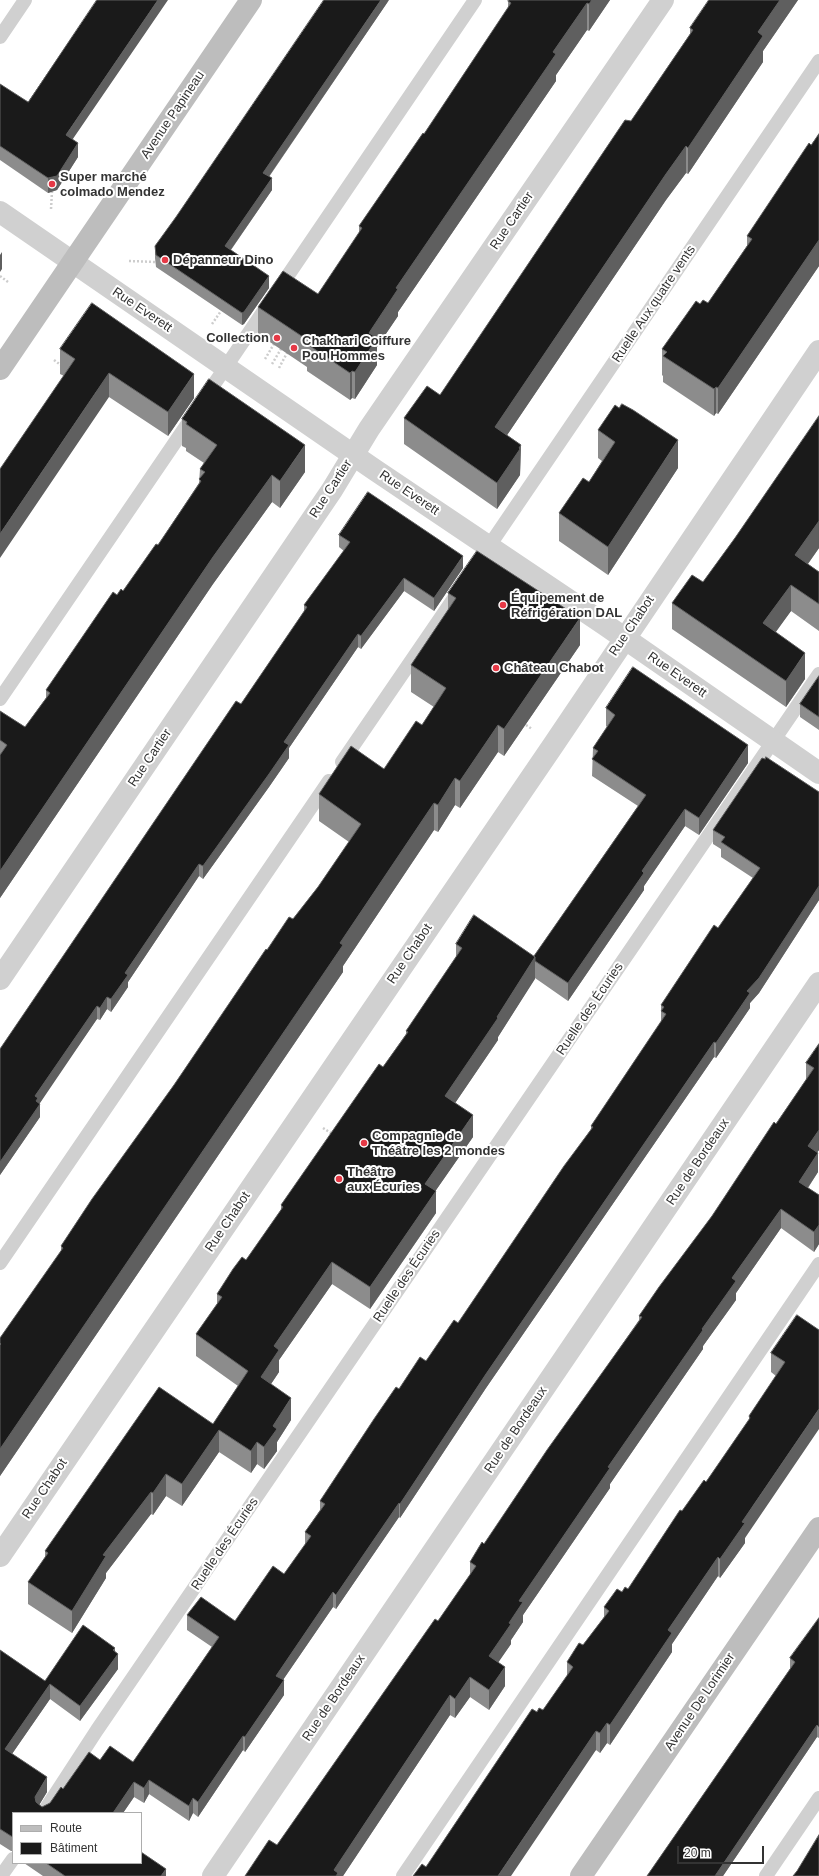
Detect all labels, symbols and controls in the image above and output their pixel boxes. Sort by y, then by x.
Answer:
street label: Avenue Papineau [138,68,208,162]
place label: Super marché colmado Mendez [60,169,165,200]
marker: Super marché colmado Mendez [47,179,57,189]
street label: Rue Cartier [487,189,537,253]
street label: Ruelle Aux quatre vents [609,242,699,366]
place label: Dépanneur Dino [173,252,273,268]
marker: Dépanneur Dino [160,255,170,265]
street label: Rue Everett [109,284,175,336]
place label: Collection [206,330,269,346]
marker: Collection [272,333,282,343]
place label: Chakhari Coiffure Pou Hommes [302,333,411,364]
marker: Chakhari Coiffure Pou Hommes [289,343,299,353]
street label: Rue Cartier [306,457,356,521]
street label: Rue Everett [376,467,442,519]
place label: Équipement de Réfrigération DAL [511,590,622,621]
street label: Rue Chabot [606,593,658,659]
marker: Équipement de Réfrigération DAL [498,600,508,610]
street label: Rue Everett [644,649,710,701]
place label: Château Chabot [504,660,604,676]
marker: Château Chabot [491,663,501,673]
street label: Rue Cartier [125,726,175,790]
street label: Rue Chabot [384,921,436,987]
street label: Ruelle des Écuries [553,960,627,1058]
street label: Rue de Bordeaux [663,1116,733,1208]
place label: Compagnie de Théâtre les 2 mondes [372,1128,505,1159]
marker: Compagnie de Théâtre les 2 mondes [359,1138,369,1148]
place label: Théâtre aux Écuries [347,1164,420,1195]
marker: Théâtre aux Écuries [334,1174,344,1184]
street label: Rue Chabot [202,1189,254,1255]
street label: Ruelle des Écuries [370,1227,444,1325]
street label: Rue de Bordeaux [481,1384,551,1476]
street label: Rue Chabot [19,1456,71,1522]
street label: Ruelle des Écuries [188,1495,262,1593]
street label: Avenue De Lorimier [661,1650,739,1754]
street label: Rue de Bordeaux [299,1652,369,1744]
legend [12,1812,142,1864]
text: Route [50,1821,82,1835]
scale bar [679,1838,766,1864]
text: Bâtiment [50,1841,97,1855]
text: 20 m [684,1846,711,1860]

